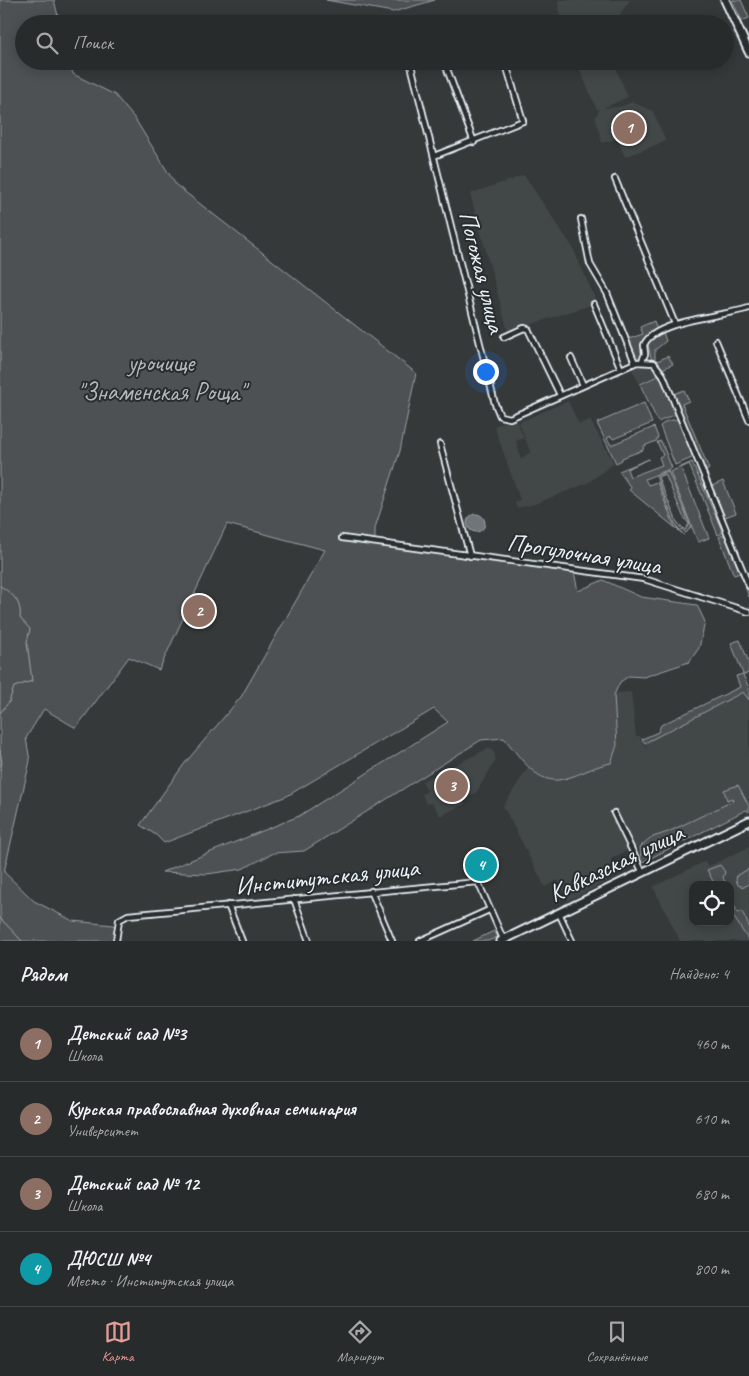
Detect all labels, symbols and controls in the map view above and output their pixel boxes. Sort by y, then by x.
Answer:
search box [15,15,734,70]
icon: search [33,29,61,57]
text: Поиск [73,31,113,55]
pin: 1 [613,109,645,147]
street label: Погожая улица [451,208,513,338]
park label: урочище "Знаменская Роща" [77,347,250,408]
your location [473,359,499,385]
street label: Прогулочная улица [505,526,665,582]
pin: 2 [183,592,215,630]
pin: 3 [436,767,468,805]
street label: Кавказская улица [543,816,691,909]
pin: 4 [465,846,497,884]
street label: Институтская улица [234,851,422,903]
map controls [689,881,734,926]
button: locate [689,881,734,926]
text: Рядом [20,961,67,987]
text: Найдено: 4 [669,964,729,984]
text: Детский сад №3 [67,1022,186,1046]
text: 1 [32,1034,40,1054]
text: 460 m [695,1034,729,1054]
text: Школа [67,1046,102,1066]
text: Курская православная духовная семинария [67,1097,356,1121]
text: 2 [32,1109,40,1129]
text: 610 m [695,1109,729,1129]
text: Университет [67,1121,138,1141]
text: Детский сад № 12 [67,1172,199,1196]
text: 3 [32,1184,40,1204]
text: 680 m [695,1184,729,1204]
text: Школа [67,1196,102,1216]
text: ДЮСШ №4 [67,1247,150,1271]
text: 4 [32,1259,40,1279]
text: 800 m [695,1259,729,1279]
text: Место · Институтская улица [67,1271,234,1291]
tab: Карта [102,1318,134,1365]
tab: Маршрут [337,1318,383,1365]
tab: Сохранённые [587,1318,647,1365]

